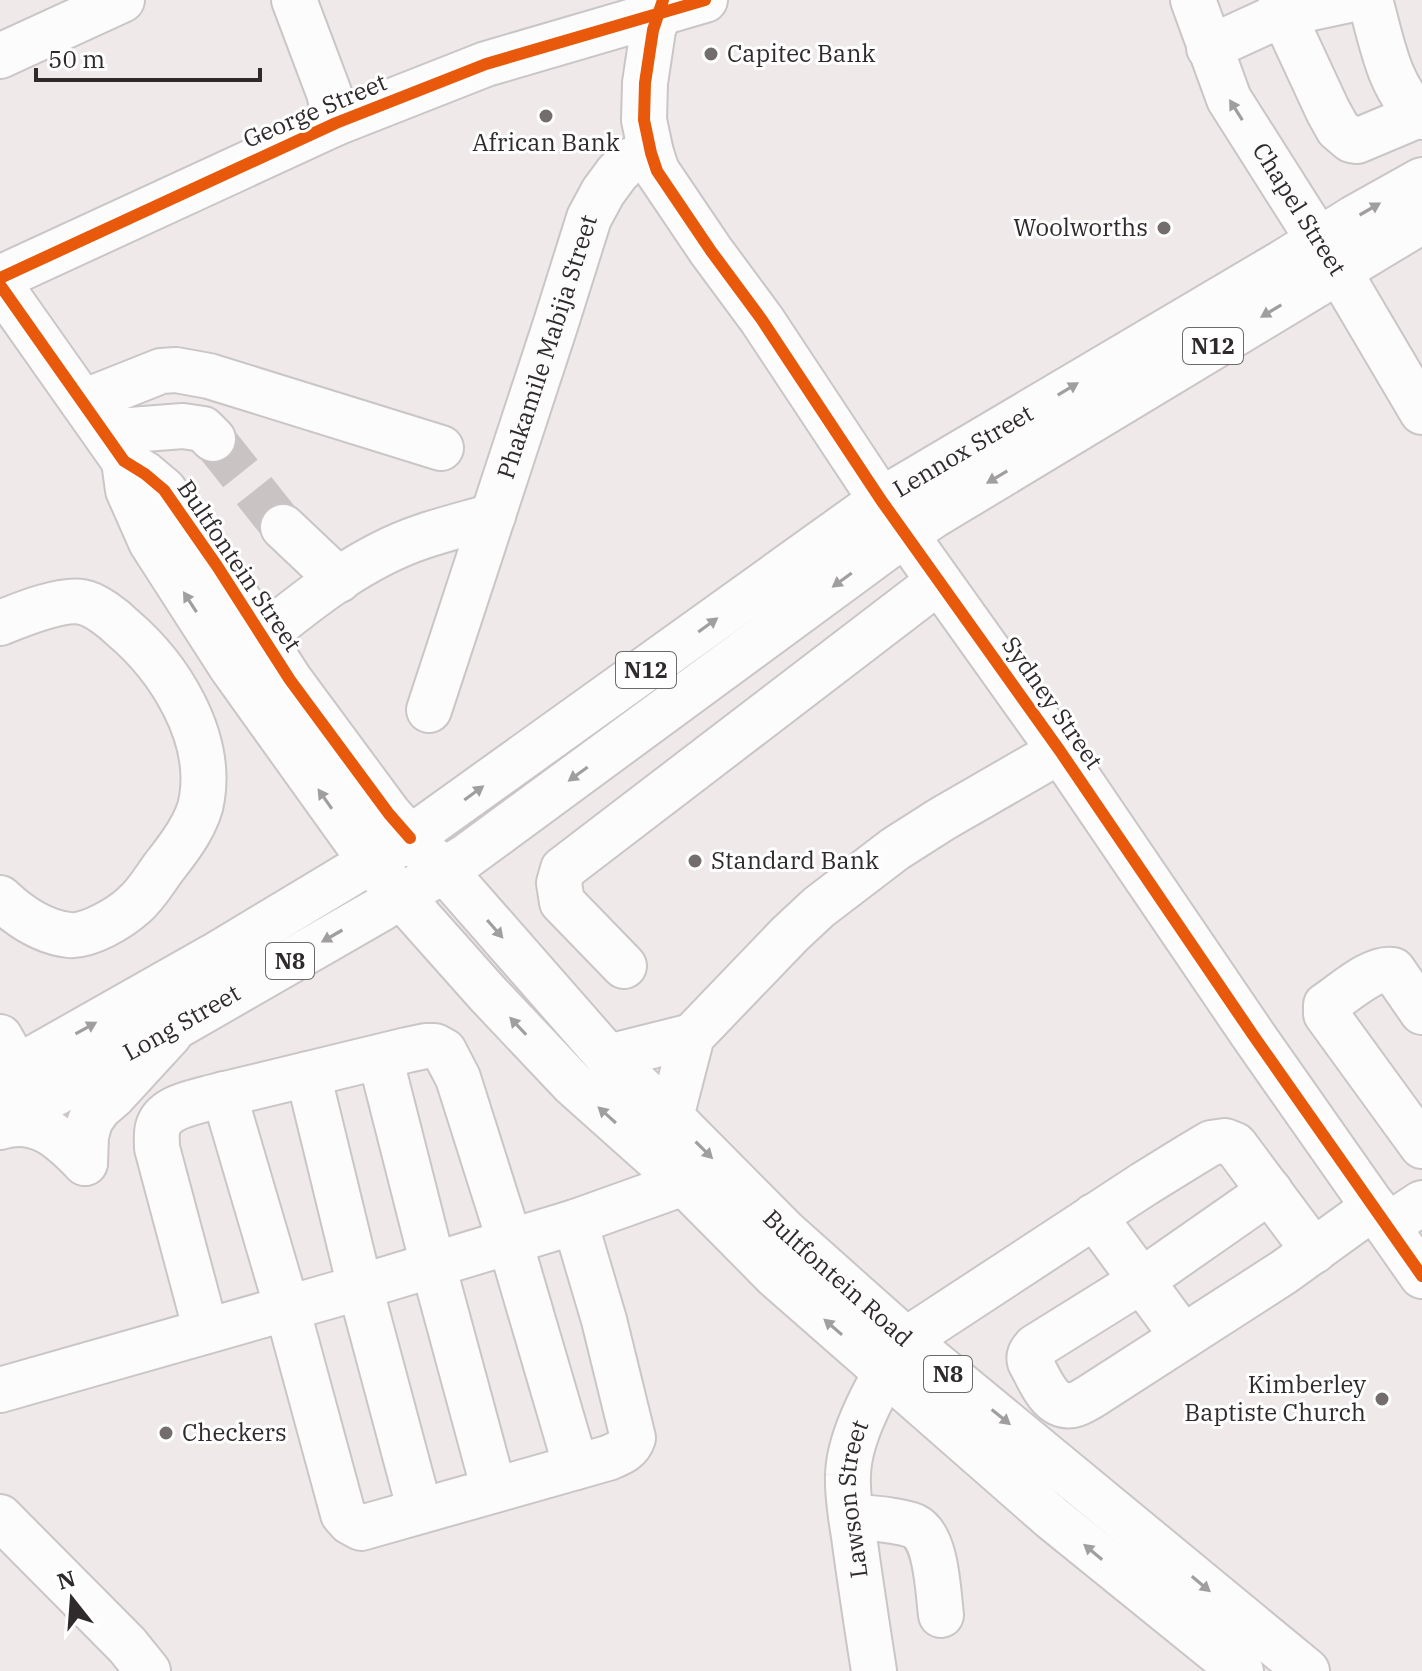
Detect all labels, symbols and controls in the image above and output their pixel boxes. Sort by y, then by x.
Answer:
scale bar [36,32,260,82]
place label: Capitec Bank [727,37,876,69]
text: 50 m [48,43,105,75]
marker: Capitec Bank [702,45,720,63]
street label: George Street [238,65,391,155]
one-way arrow [1229,99,1244,122]
marker: African Bank [537,107,555,125]
place label: African Bank [472,126,620,158]
street label: Chapel Street [1246,136,1354,282]
one-way arrow [1359,202,1381,216]
street label: Phakamile Mabija Street [489,211,604,483]
place label: Woolworths [1013,211,1148,243]
marker: Woolworths [1155,219,1173,237]
one-way arrow [1260,304,1282,318]
road number: N12 [1183,328,1243,364]
one-way arrow [1057,382,1079,396]
street label: Lennox Street [887,397,1039,504]
one-way arrow [986,469,1008,483]
street label: Bultfontein Street [170,473,309,658]
one-way arrow [831,572,853,588]
one-way arrow [183,591,197,613]
one-way arrow [697,618,718,633]
street label: Sydney Street [995,630,1110,775]
road number: N12 [616,652,676,688]
one-way arrow [567,766,588,782]
one-way arrow [463,786,484,801]
one-way arrow [318,788,333,809]
place label: Standard Bank [711,844,879,876]
marker: Standard Bank [686,852,704,870]
one-way arrow [486,918,503,938]
one-way arrow [321,930,344,943]
road number: N8 [266,943,314,979]
street label: Long Street [117,976,246,1068]
one-way arrow [510,1017,528,1036]
one-way arrow [75,1021,97,1035]
one-way arrow [597,1106,616,1124]
one-way arrow [694,1140,713,1159]
street label: Bultfontein Road [757,1202,920,1353]
one-way arrow [824,1319,844,1336]
road number: N8 [924,1356,972,1392]
place label: Kimberley Baptiste Church [1184,1368,1366,1428]
marker: Kimberley Baptiste Church [1373,1390,1391,1408]
one-way arrow [991,1408,1011,1425]
street label: Lawson Street [831,1415,875,1580]
place label: Checkers [182,1416,287,1448]
marker: Checkers [157,1424,175,1442]
one-way arrow [1084,1544,1104,1561]
north arrow [32,1559,112,1639]
text: N [53,1563,79,1596]
one-way arrow [1191,1575,1211,1592]

